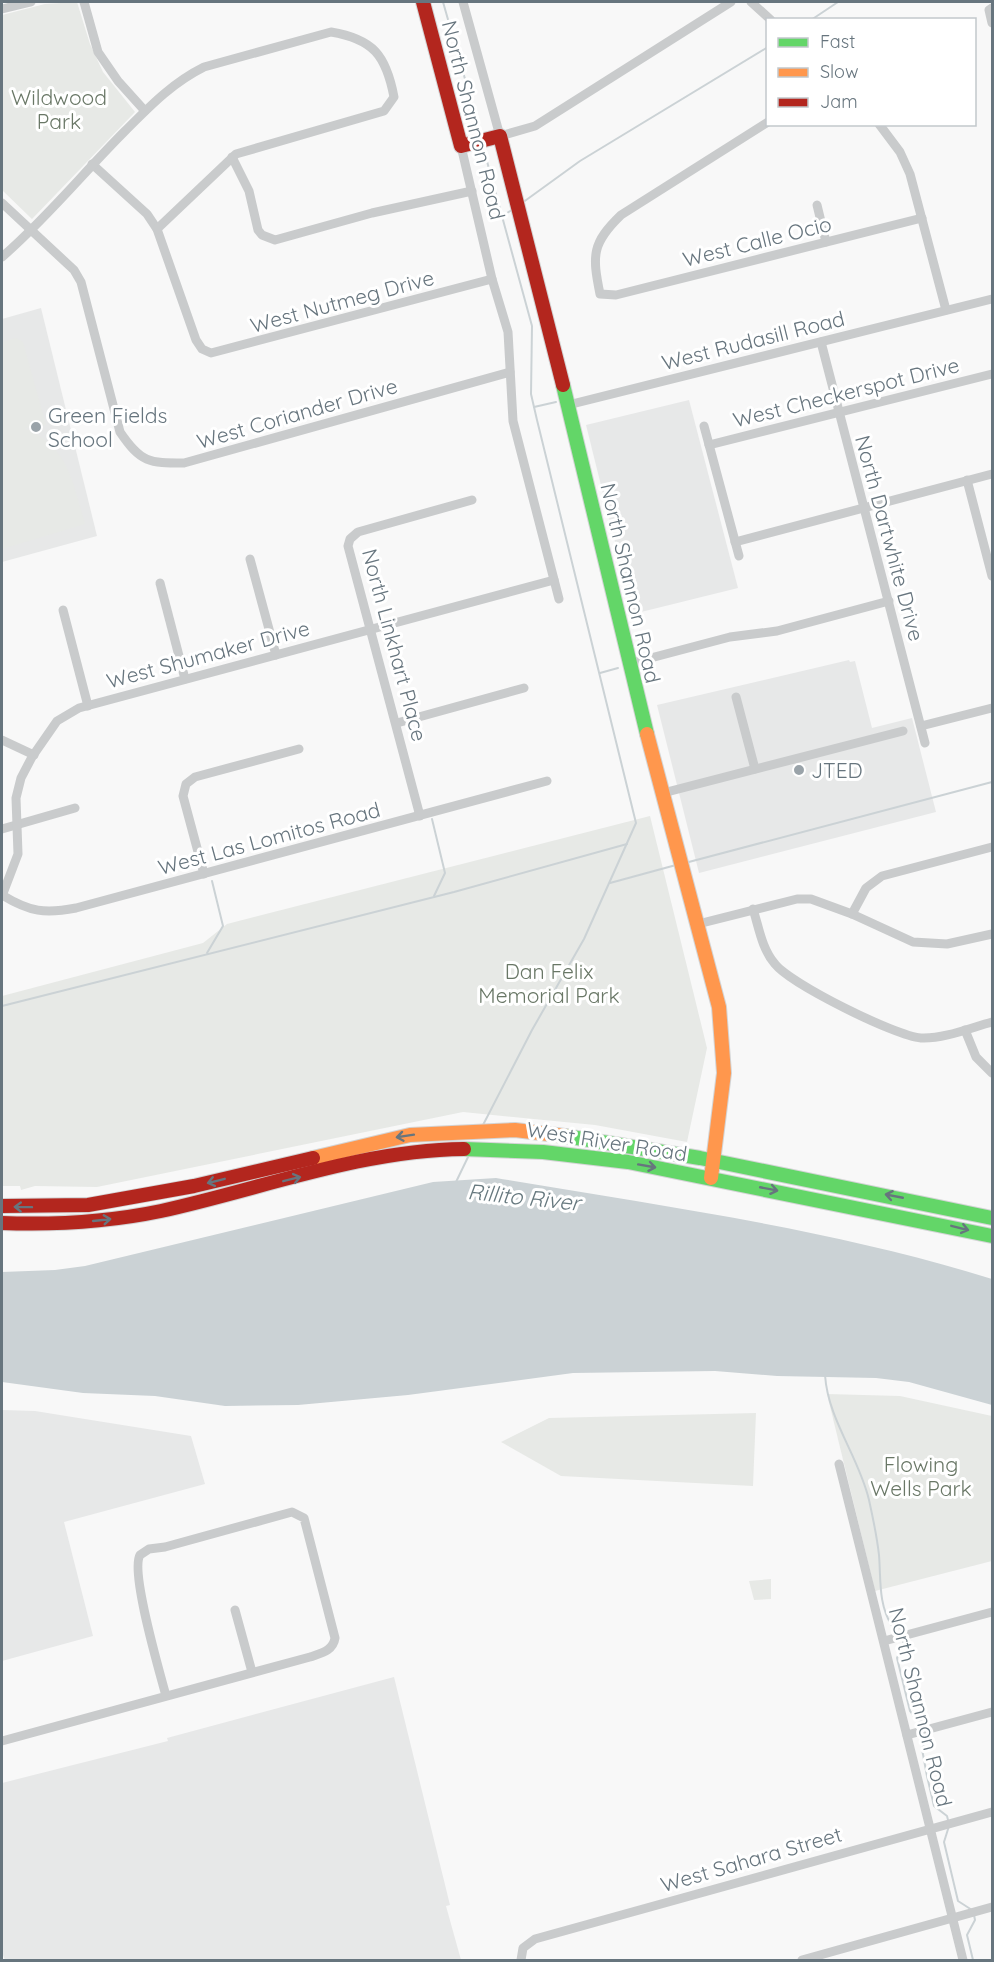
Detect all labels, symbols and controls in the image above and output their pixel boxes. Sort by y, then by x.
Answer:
street label: North Shannon Road [437,18,511,222]
legend [766,18,976,126]
text: Fast [820,30,855,53]
text: Slow [820,60,858,83]
park label: Wildwood Park [11,84,107,134]
text: Jam [820,90,858,113]
street label: West Calle Ocio [680,210,834,272]
street label: West Nutmeg Drive [247,264,437,338]
street label: West Rudasill Road [659,305,847,375]
street label: West Checkerspot Drive [730,351,962,433]
street label: West Coriander Drive [194,372,400,454]
place label: Green Fields School [48,402,167,452]
marker: Green Fields School [29,420,43,434]
street label: North Dartwhite Drive [850,432,930,644]
street label: North Shannon Road [595,481,667,685]
street label: North Linkhart Place [357,546,433,744]
street label: West Shumaker Drive [104,614,312,694]
place label: JTED [811,757,863,783]
marker: JTED [792,763,806,777]
street label: West Las Lomitos Road [155,796,383,880]
park label: Dan Felix Memorial Park [478,958,620,1008]
street label: West River Road [525,1115,689,1167]
one-way arrow [396,1131,416,1142]
one-way arrow [636,1161,656,1172]
one-way arrow [282,1173,301,1184]
one-way arrow [206,1175,225,1187]
water label: Rillito River [466,1177,584,1217]
one-way arrow [758,1184,778,1195]
one-way arrow [885,1190,905,1201]
one-way arrow [14,1201,34,1213]
one-way arrow [91,1215,111,1226]
one-way arrow [950,1223,969,1235]
park label: Flowing Wells Park [870,1451,972,1501]
street label: North Shannon Road [884,1605,958,1809]
street label: West Sahara Street [657,1821,845,1897]

